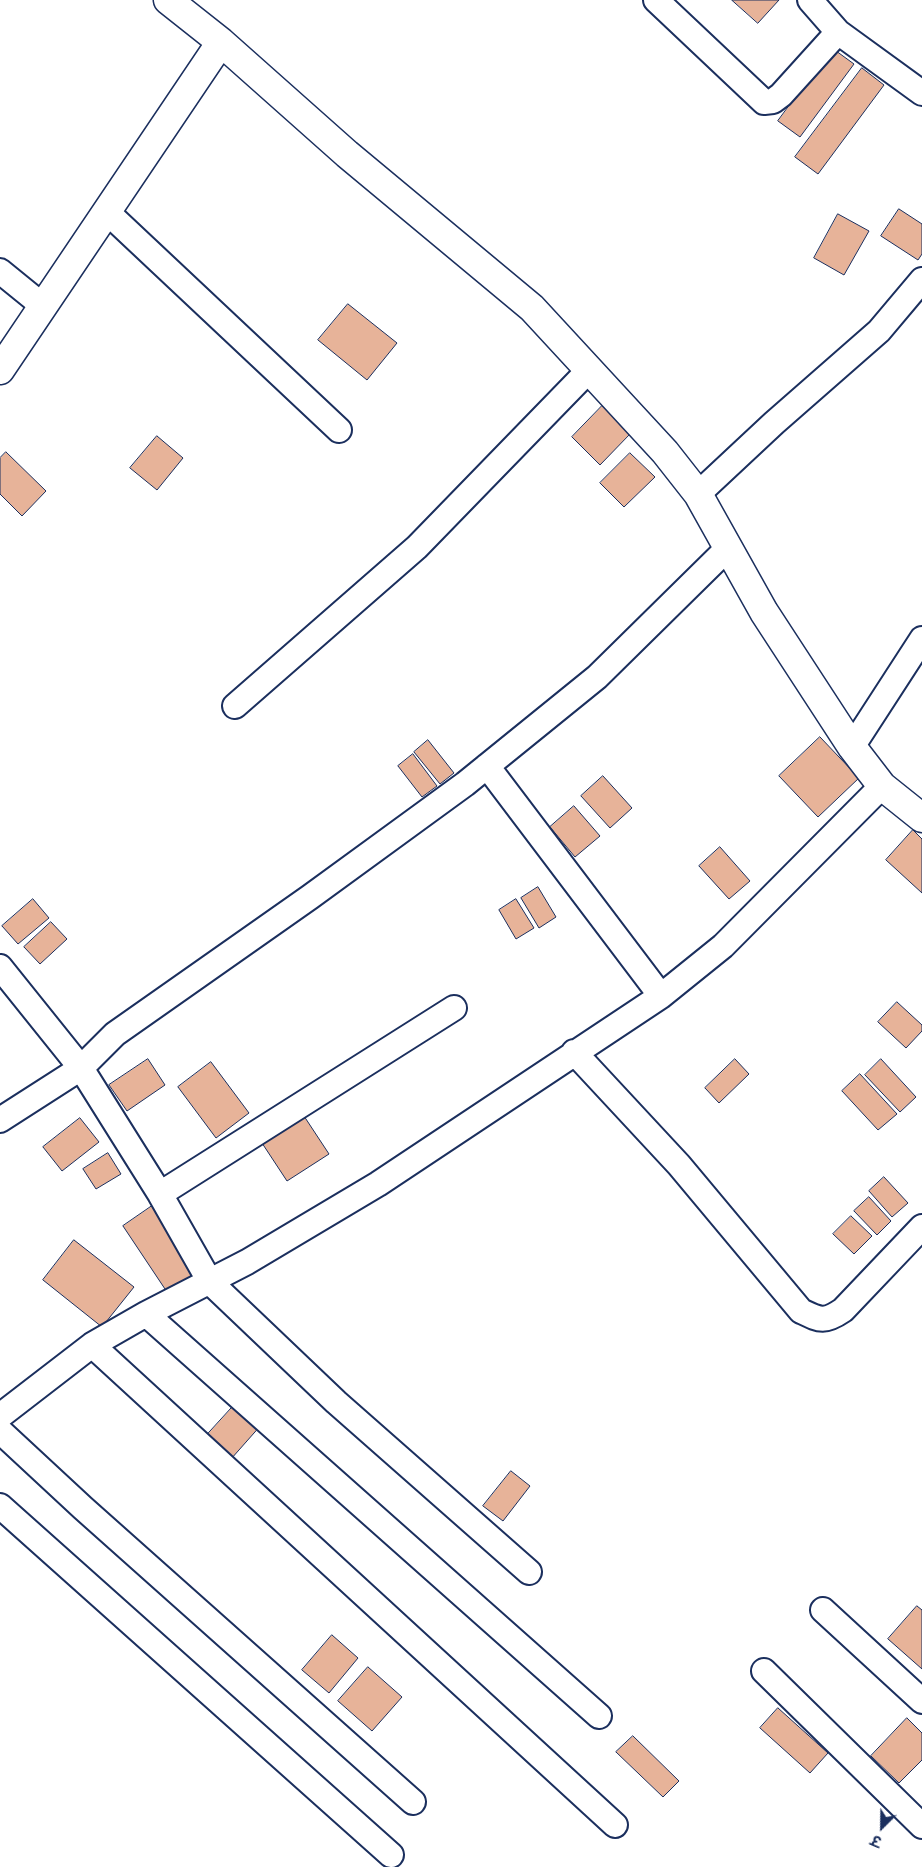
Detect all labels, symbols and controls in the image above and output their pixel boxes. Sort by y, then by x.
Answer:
north arrow [857,1802,907,1852]
text: उ [868,1830,884,1853]

